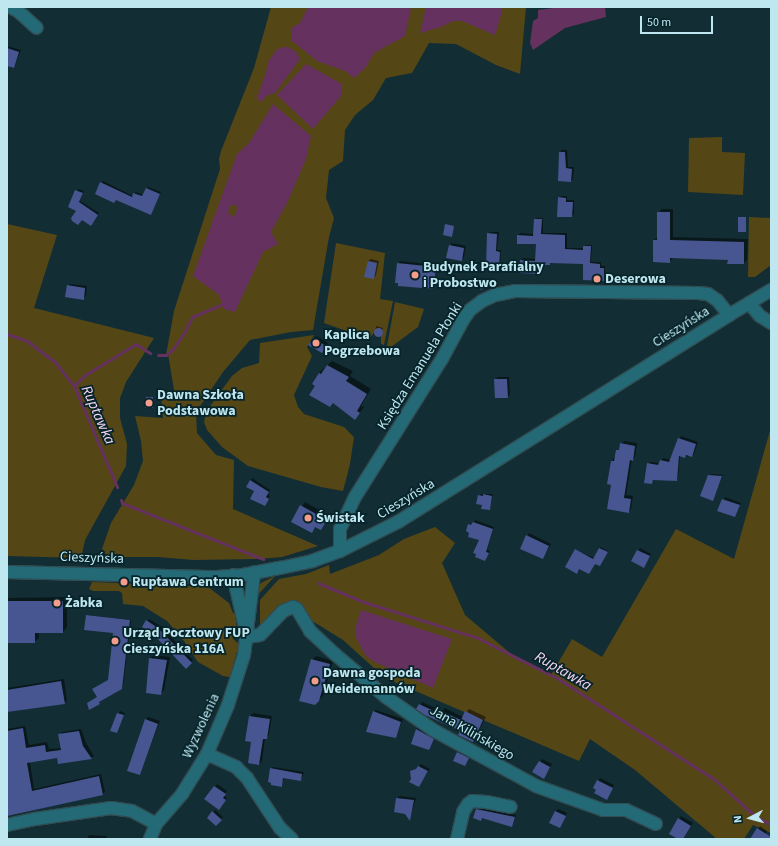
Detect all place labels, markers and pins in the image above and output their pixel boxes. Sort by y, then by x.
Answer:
place label: Budynek Parafialny i Probostwo [423,259,544,292]
marker: Budynek Parafialny i Probostwo [410,270,420,280]
place label: Deserowa [605,271,666,287]
marker: Deserowa [592,274,602,284]
place label: Kaplica Pogrzebowa [324,327,400,360]
marker: Kaplica Pogrzebowa [311,338,321,348]
place label: Dawna Szkoła Podstawowa [157,387,244,420]
marker: Dawna Szkoła Podstawowa [144,398,154,408]
place label: Świstak [316,510,365,526]
marker: Świstak [303,513,313,523]
place label: Ruptawa Centrum [132,574,244,590]
marker: Ruptawa Centrum [119,577,129,587]
place label: Żabka [65,595,103,611]
marker: Żabka [52,598,62,608]
place label: Urząd Pocztowy FUP Cieszyńska 116A [123,625,250,658]
marker: Urząd Pocztowy FUP Cieszyńska 116A [110,636,120,646]
place label: Dawna gospoda Weidemannów [323,665,421,698]
marker: Dawna gospoda Weidemannów [310,676,320,686]

